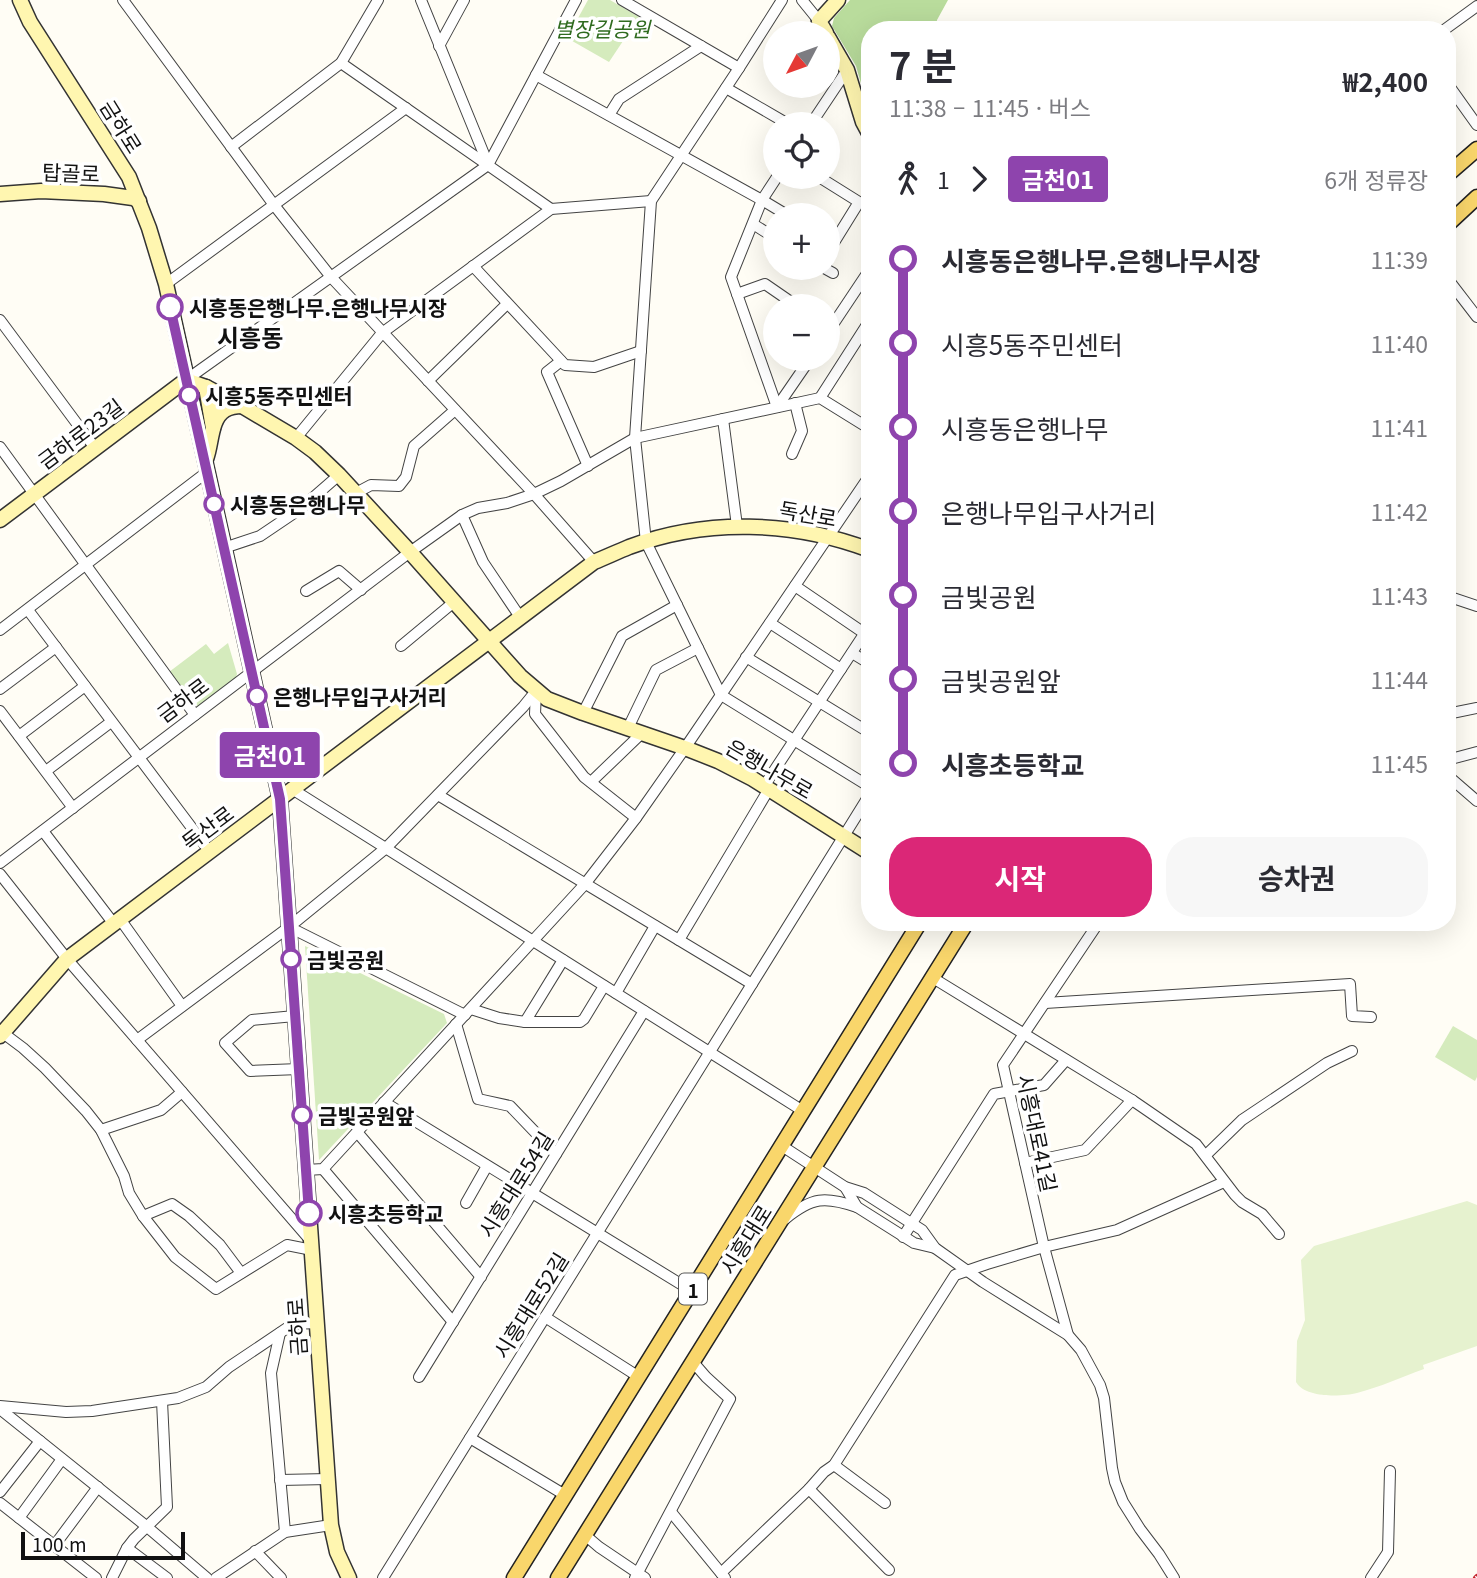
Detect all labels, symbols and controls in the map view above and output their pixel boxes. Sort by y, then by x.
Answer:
park label: 별장길공원 [554,13,652,43]
north arrow [763,21,840,98]
map controls [763,21,840,371]
text: 7 분 [889,36,957,91]
text: ₩2,400 [1343,62,1428,99]
text: 11:38 – 11:45 · 버스 [889,90,1091,124]
street label: 금하로 [94,93,150,159]
button: locate [763,112,840,189]
street label: 탑골로 [42,156,100,188]
icon: walk [889,160,927,198]
icon: forward [960,160,998,198]
text: 금천01 [1022,161,1094,196]
text: 1 [937,162,950,196]
text: 6개 정류장 [1324,162,1428,196]
button: + [763,203,840,280]
text: 시흥동은행나무.은행나무시장 [941,241,1260,278]
text: 11:39 [1371,242,1428,276]
place label: 시흥동은행나무.은행나무시장 [189,292,447,322]
marker: 시흥동은행나무.은행나무시장 [157,294,183,320]
button: − [763,294,840,371]
district label: 시흥동 [217,319,283,354]
text: 시흥5동주민센터 [941,325,1123,362]
text: 11:40 [1371,326,1428,360]
place label: 시흥5동주민센터 [205,380,353,410]
marker: 시흥5동주민센터 [179,385,199,405]
street label: 금하로23길 [31,391,129,475]
text: 시흥동은행나무 [941,409,1108,446]
text: 11:41 [1371,410,1428,444]
place label: 시흥동은행나무 [230,489,365,519]
street label: 독산로 [777,493,839,533]
text: 은행나무입구사거리 [941,493,1156,530]
marker: 시흥동은행나무 [204,494,224,514]
text: 11:42 [1371,494,1428,528]
text: 금빛공원 [941,577,1037,614]
text: 11:43 [1371,578,1428,612]
text: 금빛공원앞 [941,661,1061,698]
text: 11:44 [1371,662,1428,696]
street label: 금하로 [150,670,214,728]
place label: 은행나무입구사거리 [273,681,447,711]
marker: 은행나무입구사거리 [247,686,267,706]
street label: 은행나무로 [721,731,819,805]
line badge: 금천01 [221,732,319,778]
text: 금천01 [234,737,306,772]
text: 시흥초등학교 [941,745,1085,782]
text: 11:45 [1371,746,1428,780]
street label: 독산로 [175,798,239,856]
button: 시작 [889,837,1152,917]
button: 승차권 [1166,837,1428,917]
place label: 금빛공원 [307,944,384,974]
marker: 금빛공원 [281,949,301,969]
street label: 시흥대로41길 [1011,1071,1065,1195]
place label: 금빛공원앞 [318,1100,415,1130]
marker: 금빛공원앞 [292,1105,312,1125]
street label: 시흥대로54길 [471,1125,559,1243]
place label: 시흥초등학교 [328,1198,444,1228]
street label: 시흥대로 [712,1198,778,1280]
marker: 시흥초등학교 [296,1200,322,1226]
street label: 시흥대로52길 [486,1246,574,1364]
road number: 1 [679,1274,707,1304]
street label: 금하로 [279,1297,313,1357]
scale bar [21,1529,186,1561]
text: 100 m [32,1530,87,1557]

